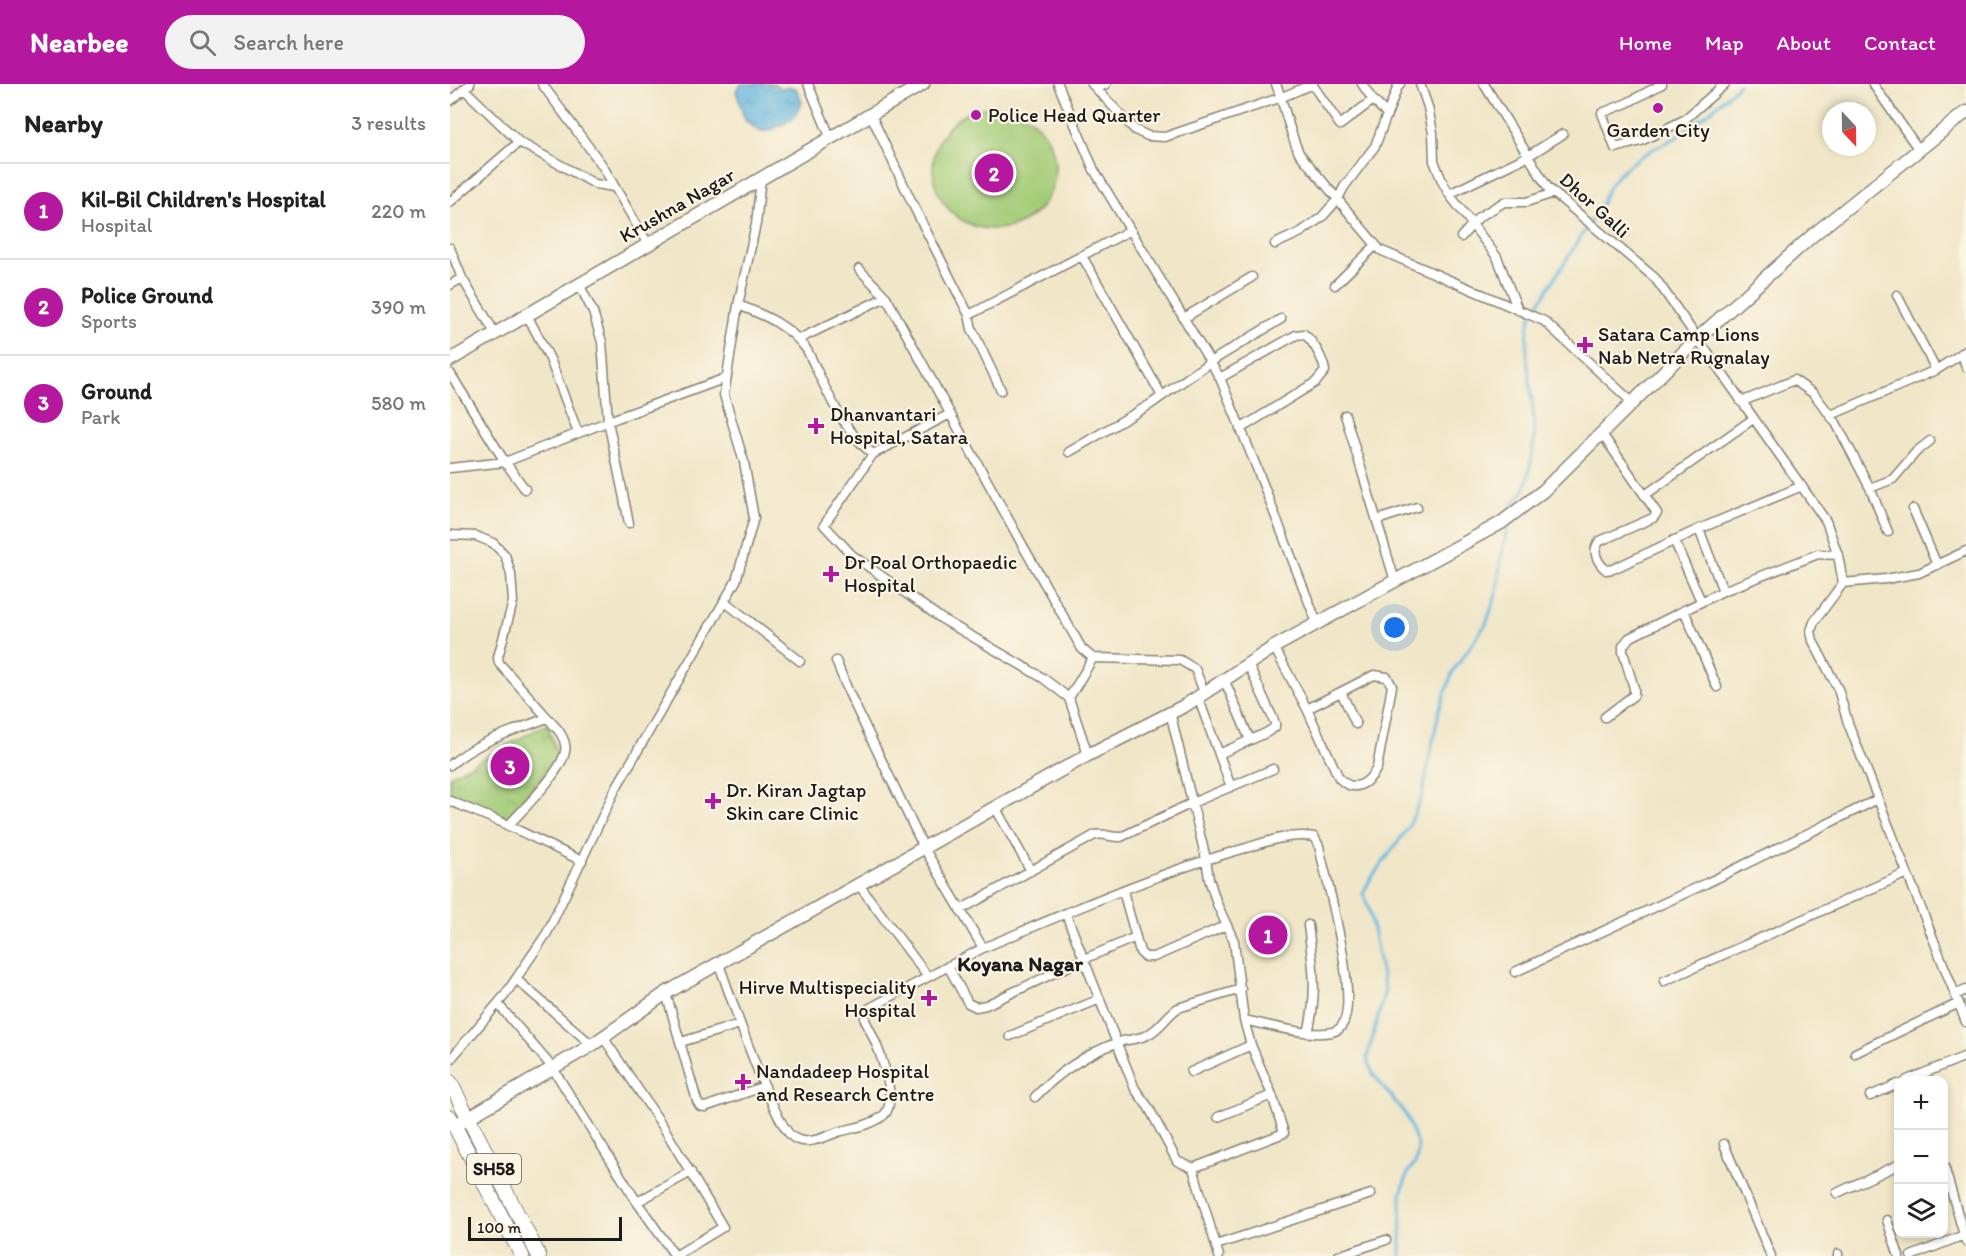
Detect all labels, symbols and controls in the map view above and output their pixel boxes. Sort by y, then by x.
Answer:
search box [165,15,585,69]
text: Nearbee [30,25,129,59]
icon: search [186,26,219,59]
text: Search here [234,29,344,56]
text: Home [1619,30,1672,55]
text: Map [1705,30,1744,55]
text: About [1777,30,1831,55]
text: Contact [1864,30,1936,55]
marker: Garden City [1651,101,1665,115]
north arrow [1822,102,1876,156]
place label: Police Head Quarter [988,103,1161,127]
text: Nearby [24,107,103,139]
marker: Police Head Quarter [969,108,983,122]
text: 3 results [351,111,426,135]
place label: Garden City [1606,118,1710,142]
pin: 2 [974,150,1014,196]
street label: Krushna Nagar [615,162,739,248]
street label: Dhor Galli [1555,167,1635,243]
text: Kil-Bil Children's Hospital [81,186,326,213]
text: 1 [39,199,48,223]
text: 220 m [371,199,426,223]
text: Hospital [81,213,153,237]
text: Police Ground [81,282,213,309]
text: 2 [38,295,49,319]
text: 390 m [371,295,426,319]
text: Sports [81,309,137,333]
place label: Satara Camp Lions Nab Netra Rugnalay [1598,322,1770,369]
marker: Satara Camp Lions Nab Netra Rugnalay [1576,336,1594,354]
text: Ground [81,378,152,405]
text: 3 [38,391,49,415]
text: 580 m [371,391,426,415]
place label: Dhanvantari Hospital, Satara [830,402,969,449]
text: Park [81,405,120,429]
marker: Dhanvantari Hospital, Satara [807,417,825,435]
place label: Dr Poal Orthopaedic Hospital [844,550,1017,597]
marker: Dr Poal Orthopaedic Hospital [822,565,840,583]
your location [1380,613,1409,642]
pin: 3 [490,744,530,788]
place label: Dr. Kiran Jagtap Skin care Clinic [726,778,866,825]
marker: Dr. Kiran Jagtap Skin care Clinic [704,792,722,810]
pin: 1 [1248,912,1288,958]
district label: Koyana Nagar [957,951,1083,977]
place label: Hirve Multispeciality Hospital [739,975,917,1022]
marker: Hirve Multispeciality Hospital [920,989,938,1007]
place label: Nandadeep Hospital and Research Centre [756,1059,934,1106]
marker: Nandadeep Hospital and Research Centre [734,1073,752,1091]
map controls [1894,1076,1948,1238]
button: + [1894,1076,1948,1130]
button: − [1894,1130,1948,1184]
road number: SH58 [467,1154,521,1184]
button: layers [1894,1184,1948,1238]
scale bar [468,1214,622,1242]
text: 100 m [477,1218,521,1237]

